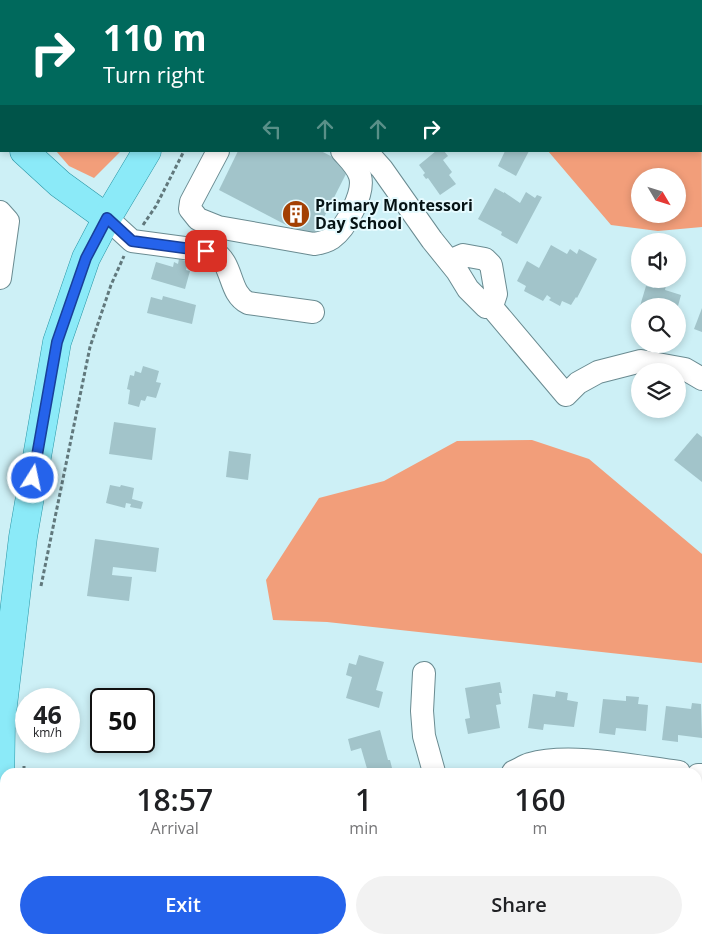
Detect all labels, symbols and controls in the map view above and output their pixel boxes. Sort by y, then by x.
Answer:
text: 110 m [103,14,207,61]
icon: right [20,20,85,85]
text: Turn right [103,59,205,89]
icon: left [258,115,286,143]
icon: ahead [311,115,339,143]
icon: ahead [364,115,392,143]
icon: right [417,115,445,143]
north arrow [631,168,686,222]
map controls [631,168,686,418]
place label: Primary Montessori Day School [315,194,473,234]
building icon: Primary Montessori Day School [281,199,311,229]
pin [185,230,227,272]
button: sound [631,233,686,288]
icon: arrive [192,237,220,265]
button: search [631,298,686,353]
button: layers [631,363,686,418]
position arrow [6,451,58,503]
speed limit sign: 50 [90,688,155,753]
text: 46 [33,697,62,731]
text: km/h [33,724,62,741]
text: 18:57 [136,779,213,820]
text: 1 [355,779,372,820]
text: 160 [514,779,566,820]
text: Arrival [151,817,199,839]
text: min [349,817,378,839]
text: m [533,817,547,839]
button: Exit [20,876,346,934]
button: Share [356,876,682,934]

